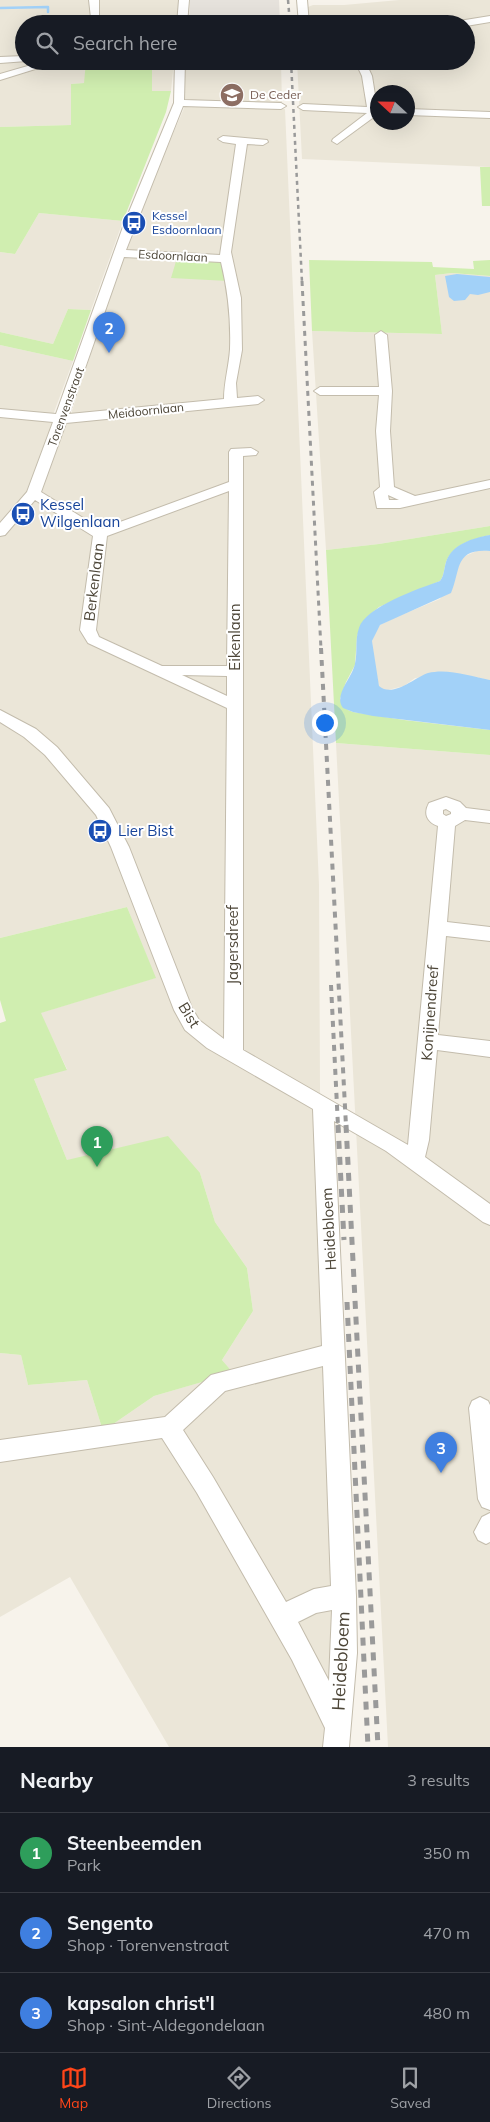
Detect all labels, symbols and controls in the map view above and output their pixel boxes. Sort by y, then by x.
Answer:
search box [15,15,475,70]
icon: search [33,29,61,57]
text: Search here [73,31,177,55]
school or university icon: De Ceder [219,82,245,108]
north arrow [370,85,415,130]
place label: De Ceder [250,87,302,102]
place label: Kessel Esdoornlaan [152,208,222,237]
bus stop icon: Kessel Esdoornlaan [121,210,147,236]
street label: Esdoornlaan [138,246,208,265]
pin: 2 [93,312,125,353]
street label: Torenvenstraat [44,365,87,449]
street label: Meidoornlaan [107,399,185,422]
place label: Kessel Wilgenlaan [40,495,120,531]
bus stop icon: Kessel Wilgenlaan [10,501,36,527]
street label: Berkenlaan [79,542,108,622]
street label: Eikenlaan [225,603,244,671]
your location [312,710,338,736]
bus stop icon: Lier Bist [87,818,113,844]
place label: Lier Bist [118,821,174,840]
street label: Jagersdreef [223,904,242,985]
street label: Konijnendreef [417,964,442,1061]
street label: Bist [174,999,204,1031]
pin: 1 [81,1126,113,1167]
street label: Heidebloem [317,1187,340,1271]
pin: 3 [425,1432,457,1473]
street label: Heidebloem [326,1611,355,1711]
text: Nearby [20,1767,93,1793]
text: 3 results [407,1770,470,1790]
text: Steenbeemden [67,1831,202,1855]
text: 1 [31,1843,41,1863]
text: 350 m [423,1843,470,1863]
text: Park [67,1855,101,1875]
text: Sengento [67,1911,153,1935]
text: 2 [31,1923,41,1943]
text: 470 m [423,1923,470,1943]
text: Shop · Torenvenstraat [67,1935,229,1955]
text: kapsalon christ'l [67,1991,215,2015]
text: 3 [31,2003,41,2023]
text: 480 m [423,2003,470,2023]
text: Shop · Sint-Aldegondelaan [67,2015,265,2035]
tab: Map [59,2064,88,2112]
tab: Directions [207,2064,272,2112]
tab: Saved [390,2064,431,2112]

